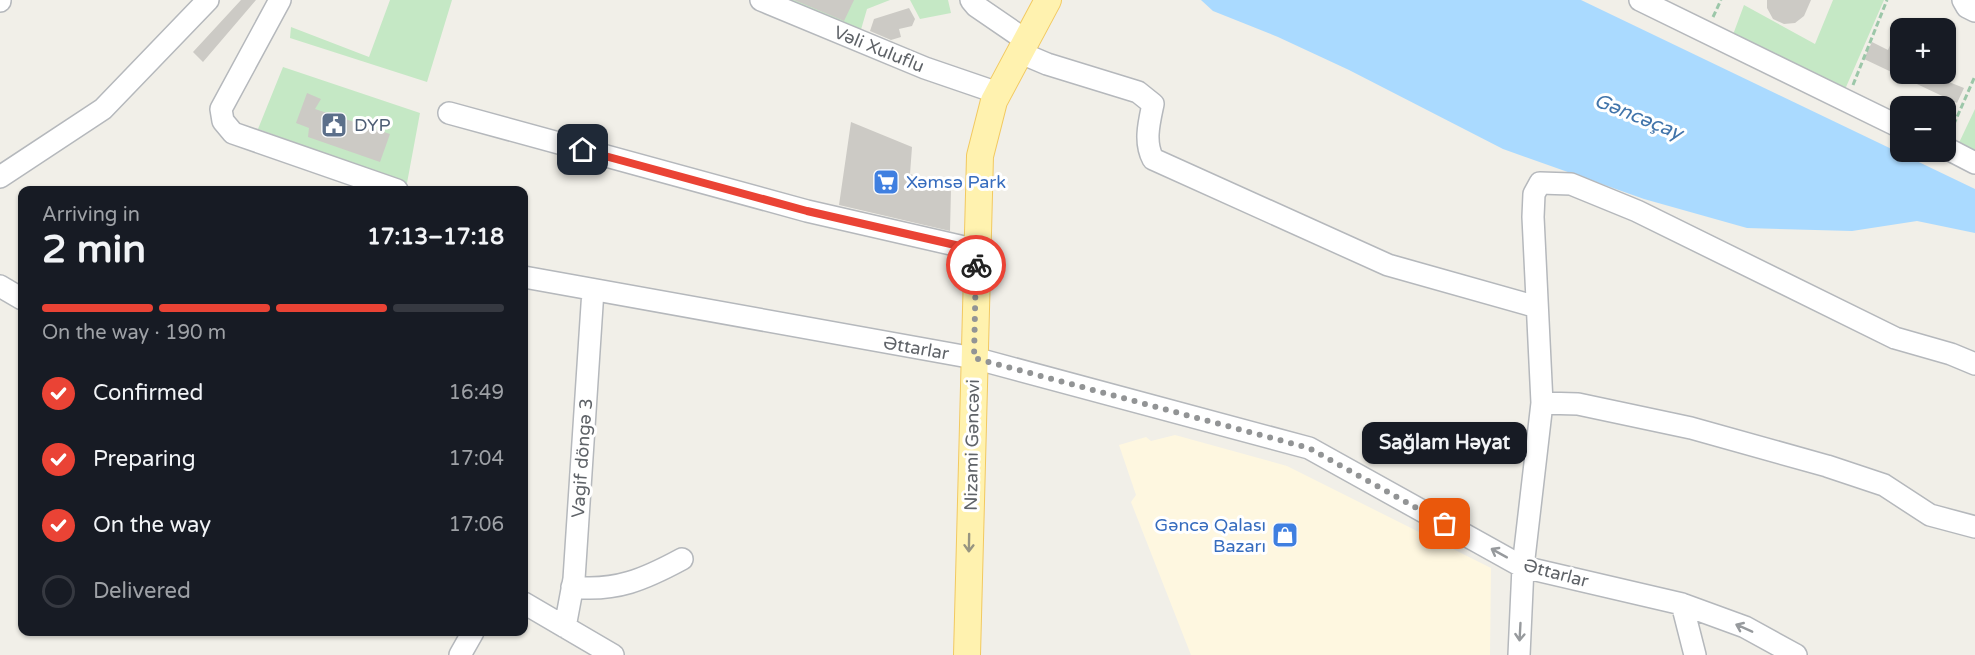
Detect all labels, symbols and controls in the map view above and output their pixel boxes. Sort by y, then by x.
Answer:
map controls [1890,18,1956,162]
button: + [1890,18,1956,84]
street label: Vəli Xuluflu [831,21,927,77]
water label: Gəncəçay [1590,88,1688,146]
button: − [1890,96,1956,162]
public building icon: DYP [319,110,349,140]
place label: DYP [354,114,391,136]
pin [557,124,608,175]
icon: home [566,133,599,166]
supermarket icon: Xəmsə Park [871,167,901,197]
place label: Xəmsə Park [906,171,1006,193]
text: Arriving in [42,203,140,227]
text: 17:13–17:18 [367,224,504,250]
text: 2 min [42,226,146,273]
courier [946,235,1006,295]
icon: bike [960,249,993,282]
text: On the way · 190 m [42,321,226,345]
street label: Əttarlar [881,331,951,365]
icon: check [42,377,75,410]
street label: Nizami Gəncəvi [960,379,984,511]
text: Confirmed [93,380,203,406]
text: 16:49 [449,381,504,405]
street label: Vagif döngə 3 [567,397,597,519]
callout: Sağlam Həyat [1362,422,1528,464]
text: Sağlam Həyat [1379,431,1510,455]
icon: check [42,443,75,476]
text: Preparing [93,446,196,472]
text: 17:04 [449,447,504,471]
pin [1419,498,1470,549]
icon: bag [1428,507,1461,540]
icon: check [42,509,75,542]
text: On the way [93,512,211,538]
text: 17:06 [449,513,504,537]
place label: Gəncə Qalası Bazarı [1155,514,1266,557]
shop icon: Gəncə Qalası Bazarı [1270,520,1300,550]
one-way arrow [964,532,975,552]
one-way arrow [1490,547,1507,559]
street label: Əttarlar [1521,554,1591,592]
text: Delivered [93,578,191,604]
one-way arrow [1736,621,1754,633]
one-way arrow [1515,622,1526,641]

